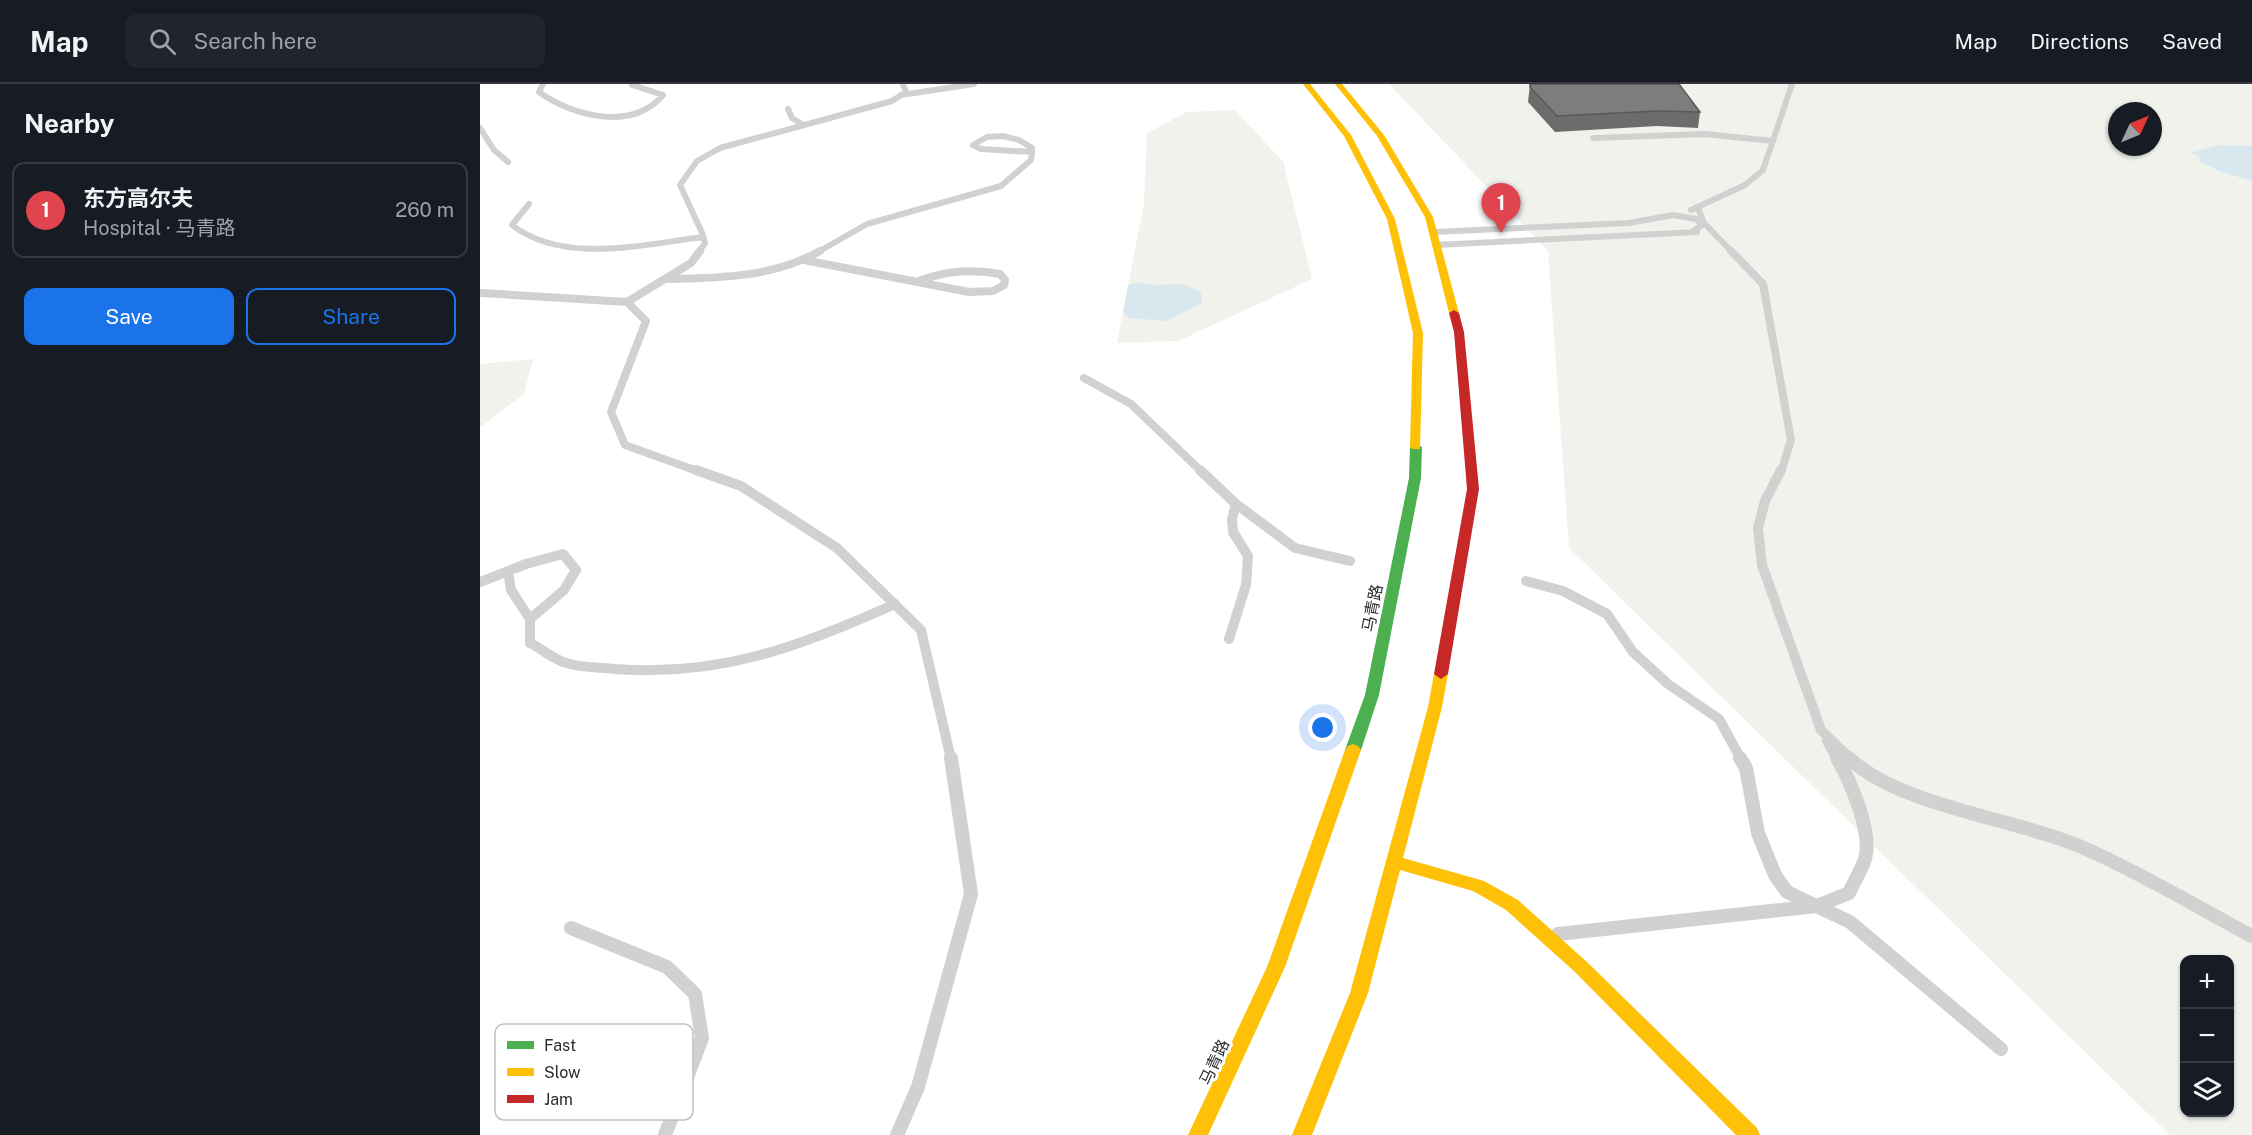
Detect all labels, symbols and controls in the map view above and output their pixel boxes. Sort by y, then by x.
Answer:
search box [125,14,545,68]
text: Map [30,25,89,58]
icon: search [146,25,179,58]
text: Search here [194,28,317,54]
text: Map [1955,29,1997,54]
text: Directions [2030,29,2129,54]
text: Saved [2162,29,2222,54]
north arrow [2108,102,2162,156]
text: Nearby [24,108,114,139]
pin: 1 [1482,184,1520,233]
text: 东方高尔夫 [83,185,193,211]
text: 1 [41,198,50,222]
text: 260 m [395,198,454,222]
text: Hospital · 马青路 [83,216,235,240]
button: Save [24,288,234,345]
button: Share [246,288,456,345]
street label: 马青路 [1359,583,1386,633]
your location [1308,713,1337,742]
map controls [2180,955,2234,1117]
button: + [2180,955,2234,1009]
button: − [2180,1009,2234,1063]
legend [495,1024,693,1120]
text: Fast [544,1036,576,1055]
street label: 马青路 [1196,1036,1233,1088]
text: Slow [544,1063,581,1082]
button: layers [2180,1063,2234,1117]
text: Jam [544,1090,573,1109]

